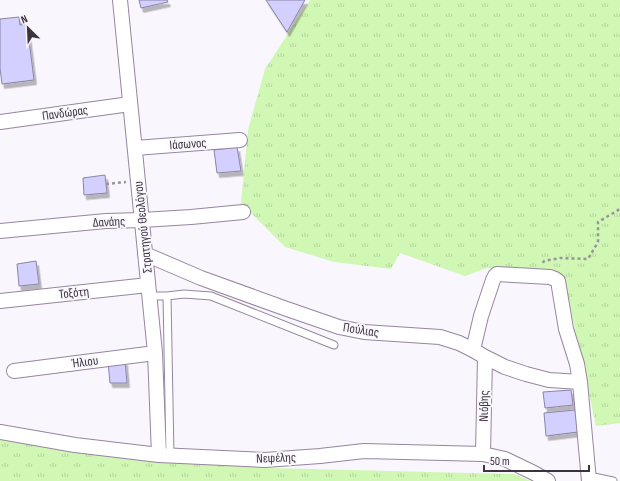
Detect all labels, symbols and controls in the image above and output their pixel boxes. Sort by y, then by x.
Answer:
north arrow [8,8,48,48]
text: N [19,12,30,26]
street label: Πανδώρας [41,102,89,124]
street label: Ιάσωνος [169,135,207,153]
street label: Στρατηγού Θεολόγου [130,180,156,274]
street label: Δανάης [92,213,126,231]
street label: Τοξότη [58,283,90,303]
street label: Πούλιας [342,319,380,341]
street label: Ήλιου [70,352,99,372]
street label: Νιόβης [476,390,492,422]
scale bar [484,447,589,473]
street label: Νεφέλης [256,449,296,467]
text: 50 m [490,454,510,469]

